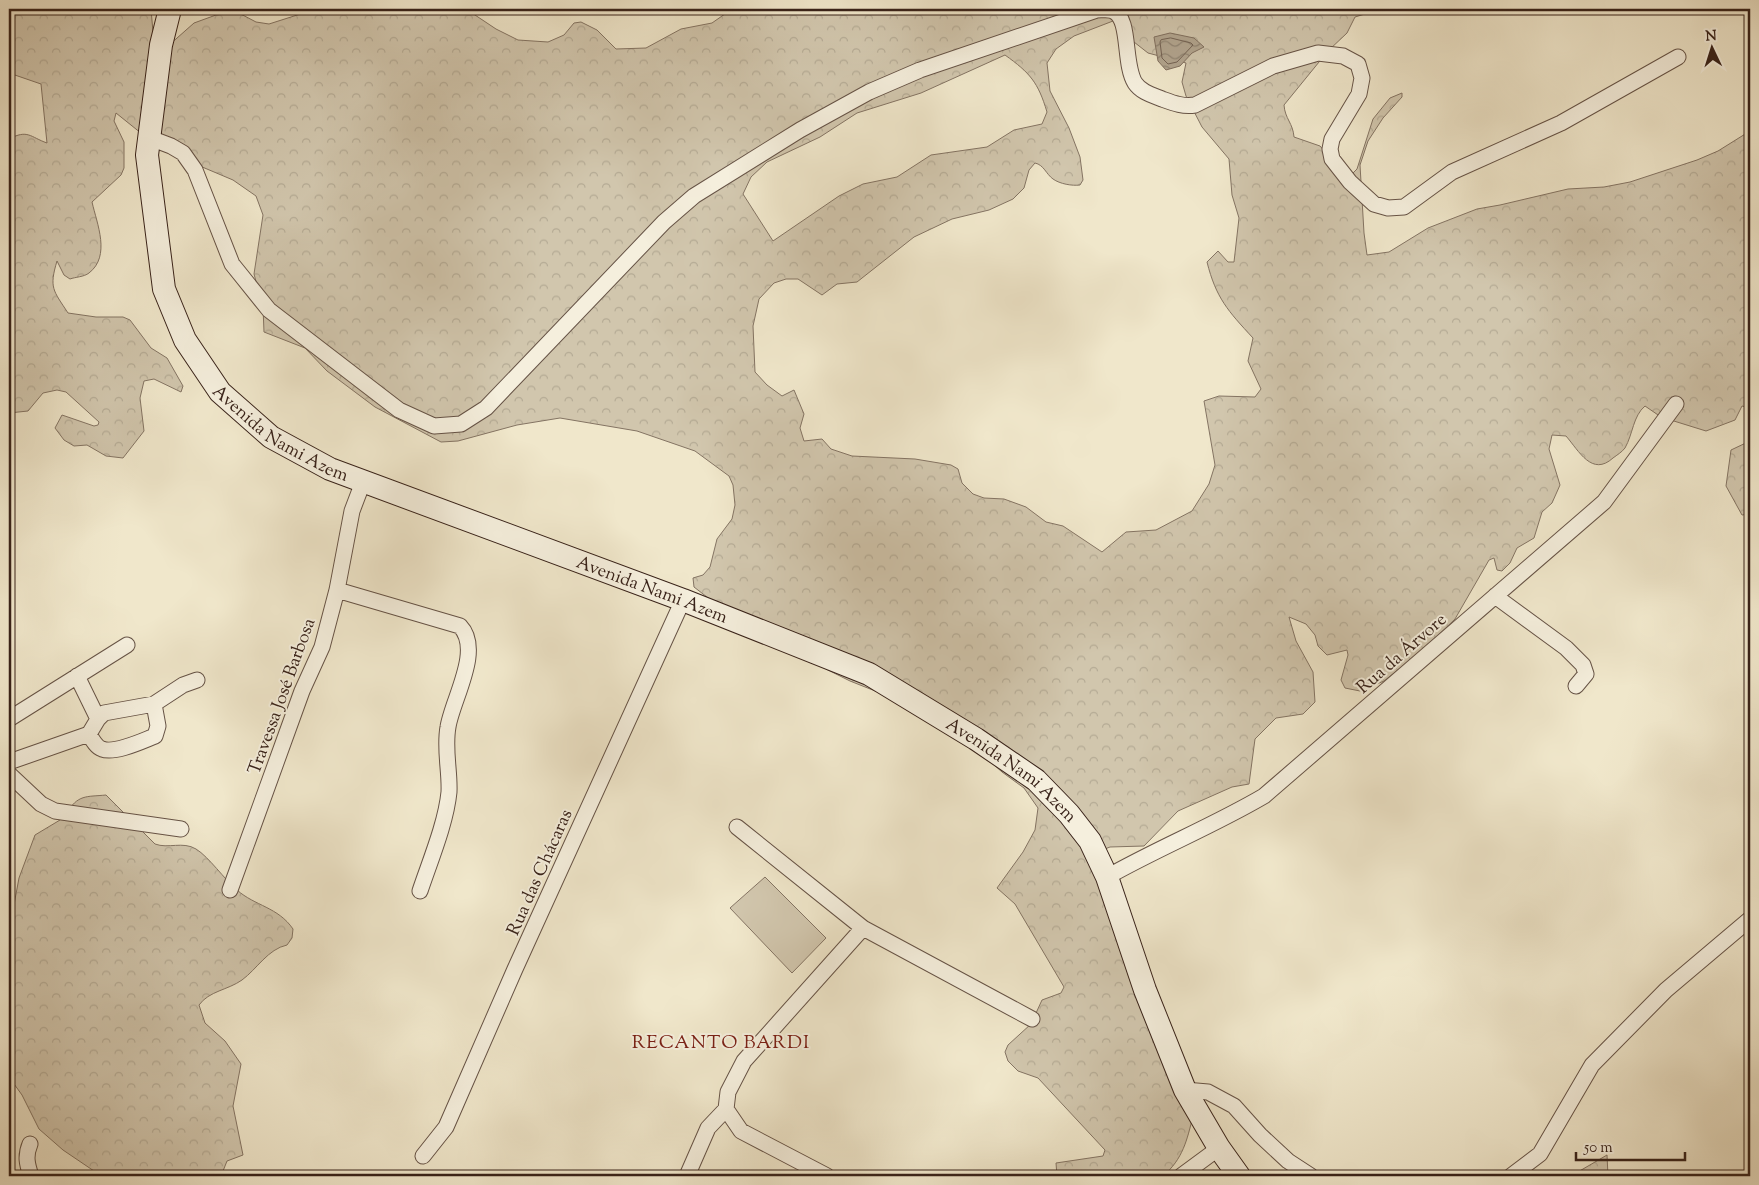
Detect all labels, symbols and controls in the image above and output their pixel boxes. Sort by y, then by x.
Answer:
north arrow [1686,22,1736,72]
text: N [1705,27,1718,47]
street label: Avenida Nami Azem [206,380,352,490]
street label: Avenida Nami Azem [572,551,731,632]
street label: Rua da Árvore [1351,608,1453,701]
street label: Travessa José Barbosa [242,615,323,779]
street label: Avenida Nami Azem [940,712,1082,830]
street label: Rua das Chácaras [501,806,580,940]
district label: RECANTO BARDI [632,1030,810,1057]
scale bar [1576,1130,1685,1162]
text: 50 m [1583,1138,1613,1159]

